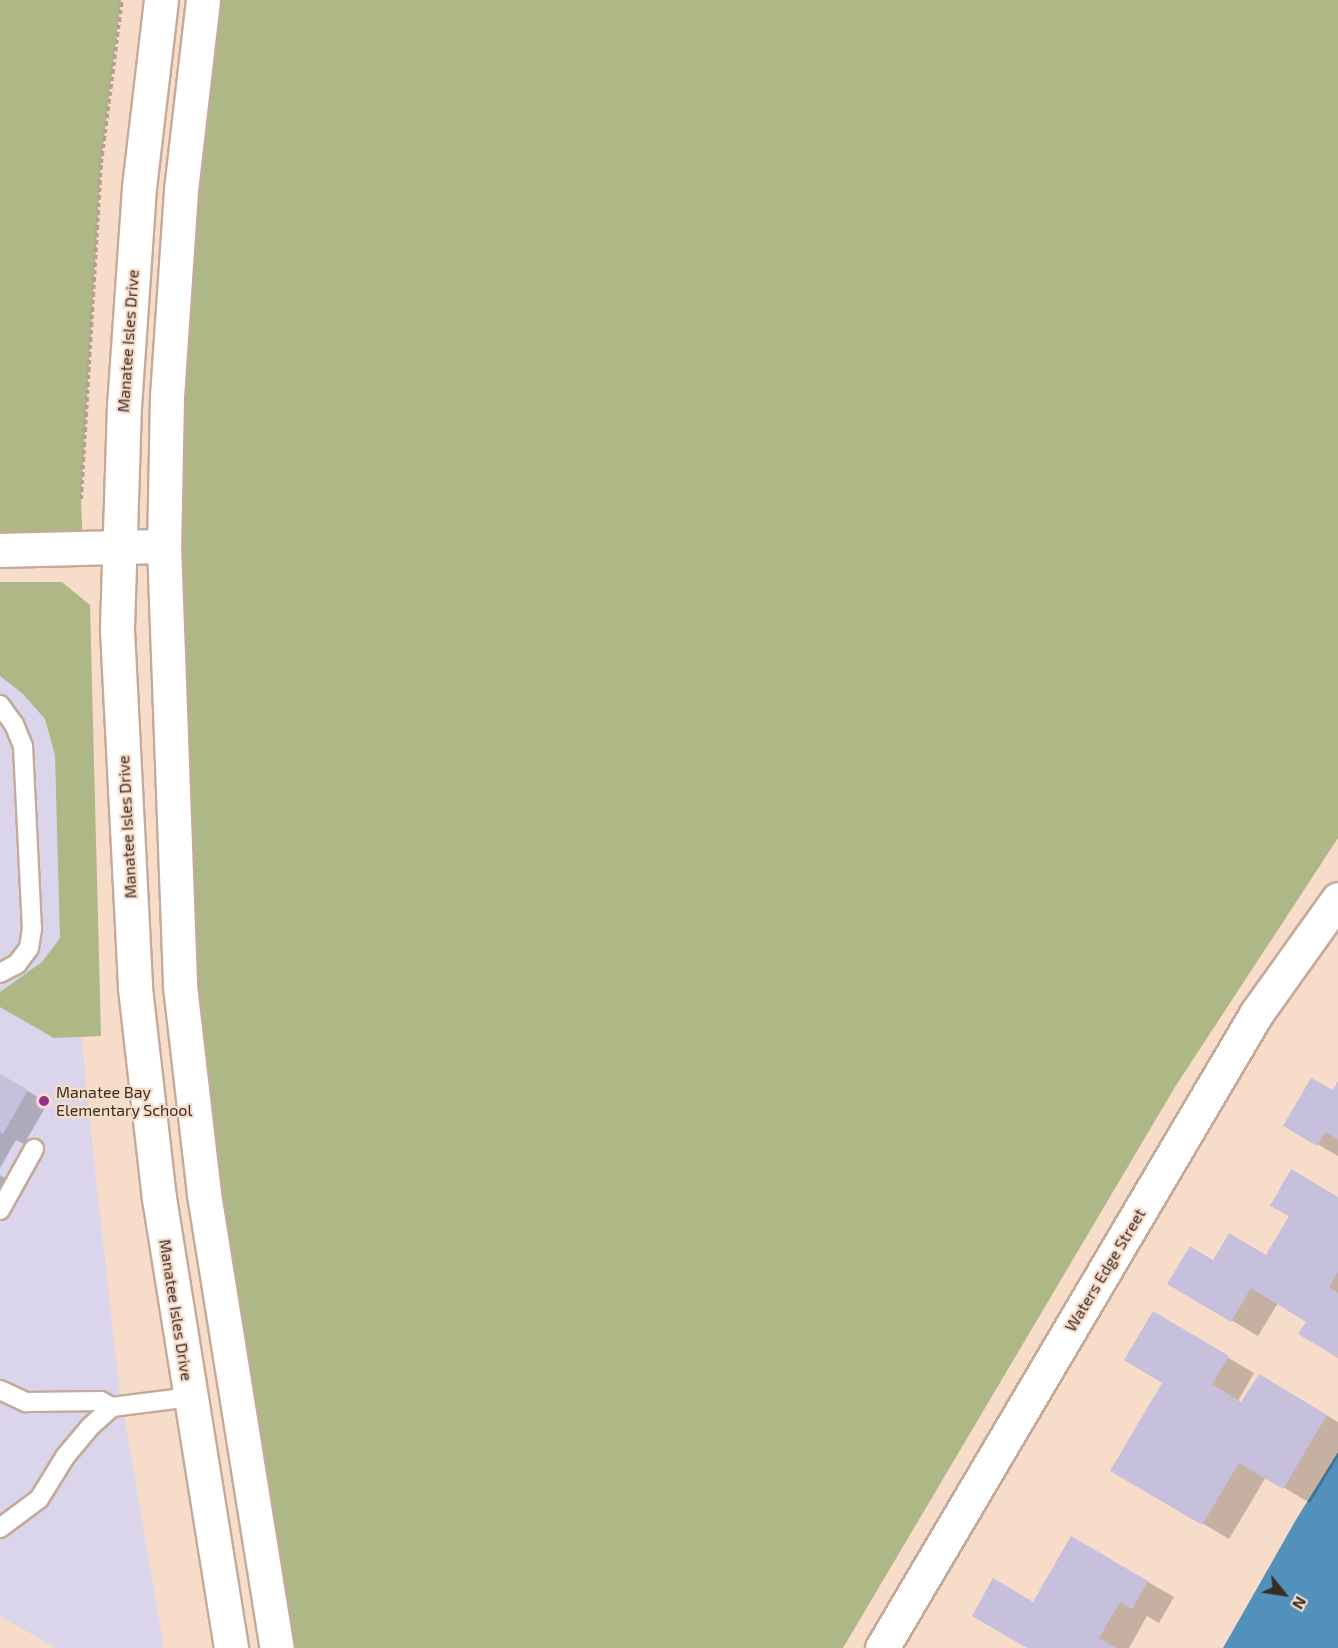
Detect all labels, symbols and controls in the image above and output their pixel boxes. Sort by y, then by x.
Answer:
street label: Manatee Isles Drive [113,269,143,413]
street label: Manatee Isles Drive [114,755,140,899]
place label: Manatee Bay Elementary School [56,1082,193,1120]
marker: Manatee Bay Elementary School [37,1094,51,1108]
street label: Waters Edge Street [1061,1205,1149,1335]
street label: Manatee Isles Drive [155,1238,197,1382]
north arrow [1254,1564,1314,1624]
text: N [1289,1593,1311,1613]

